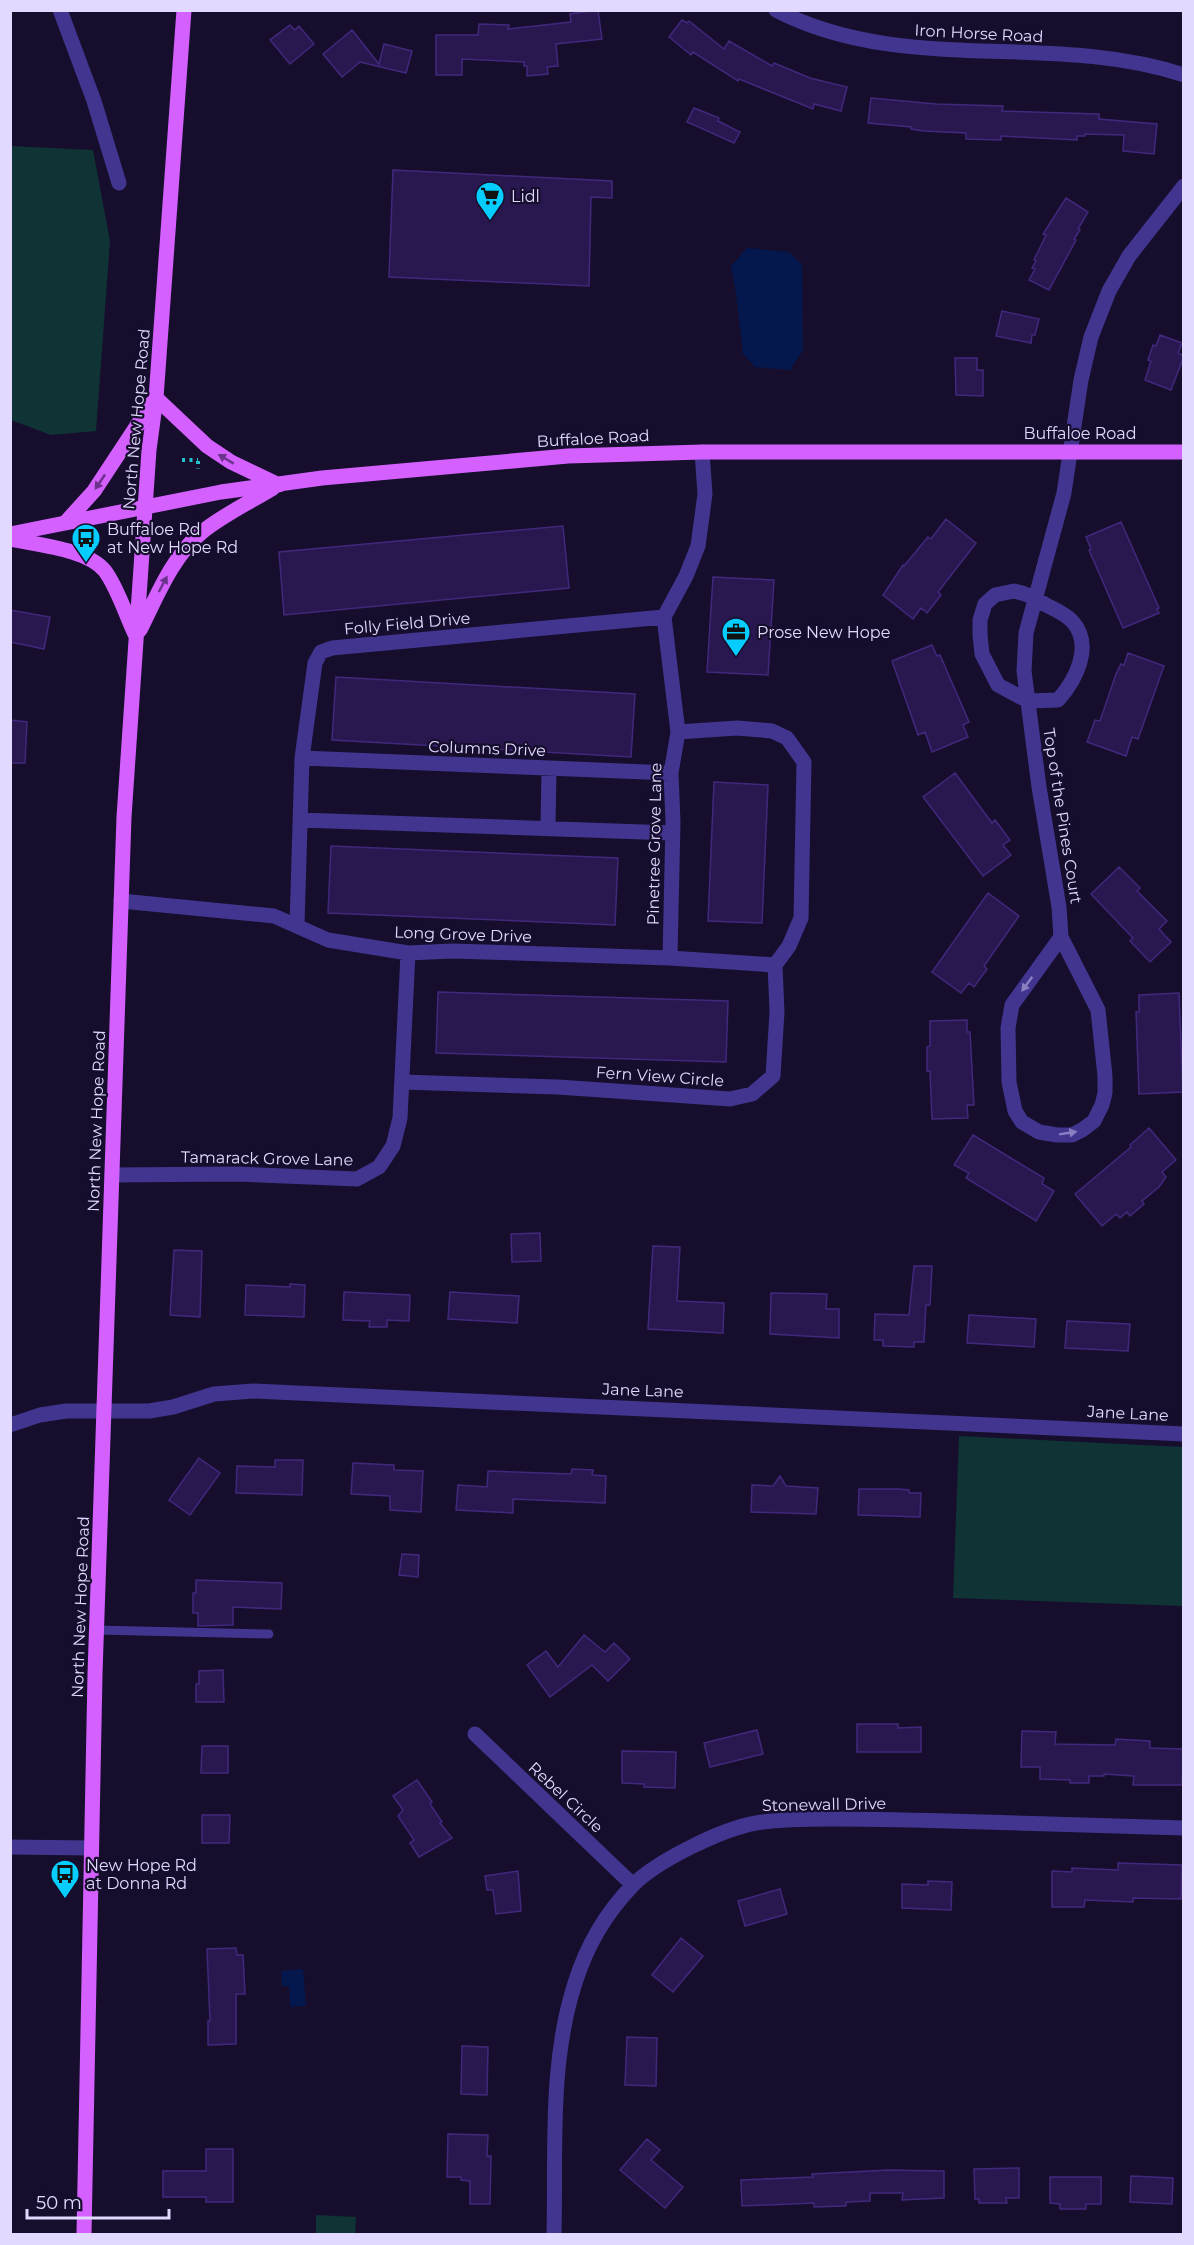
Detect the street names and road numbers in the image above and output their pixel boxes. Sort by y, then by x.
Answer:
street label: Iron Horse Road [914,21,1044,46]
street label: North New Hope Road [119,328,154,510]
street label: Buffaloe Road [1023,424,1137,443]
street label: Buffaloe Road [536,426,650,451]
street label: Folly Field Drive [343,609,471,638]
street label: Top of the Pines Court [1039,727,1086,906]
street label: Columns Drive [428,737,546,760]
street label: Pinetree Grove Lane [644,763,665,925]
street label: Long Grove Drive [394,923,532,946]
street label: North New Hope Road [84,1030,109,1212]
street label: Fern View Circle [595,1063,725,1090]
street label: Tamarack Grove Lane [181,1147,353,1170]
street label: Jane Lane [601,1380,684,1401]
street label: Jane Lane [1086,1402,1169,1425]
street label: North New Hope Road [68,1516,93,1698]
street label: Rebel Circle [524,1758,607,1837]
street label: Stonewall Drive [762,1794,886,1815]

